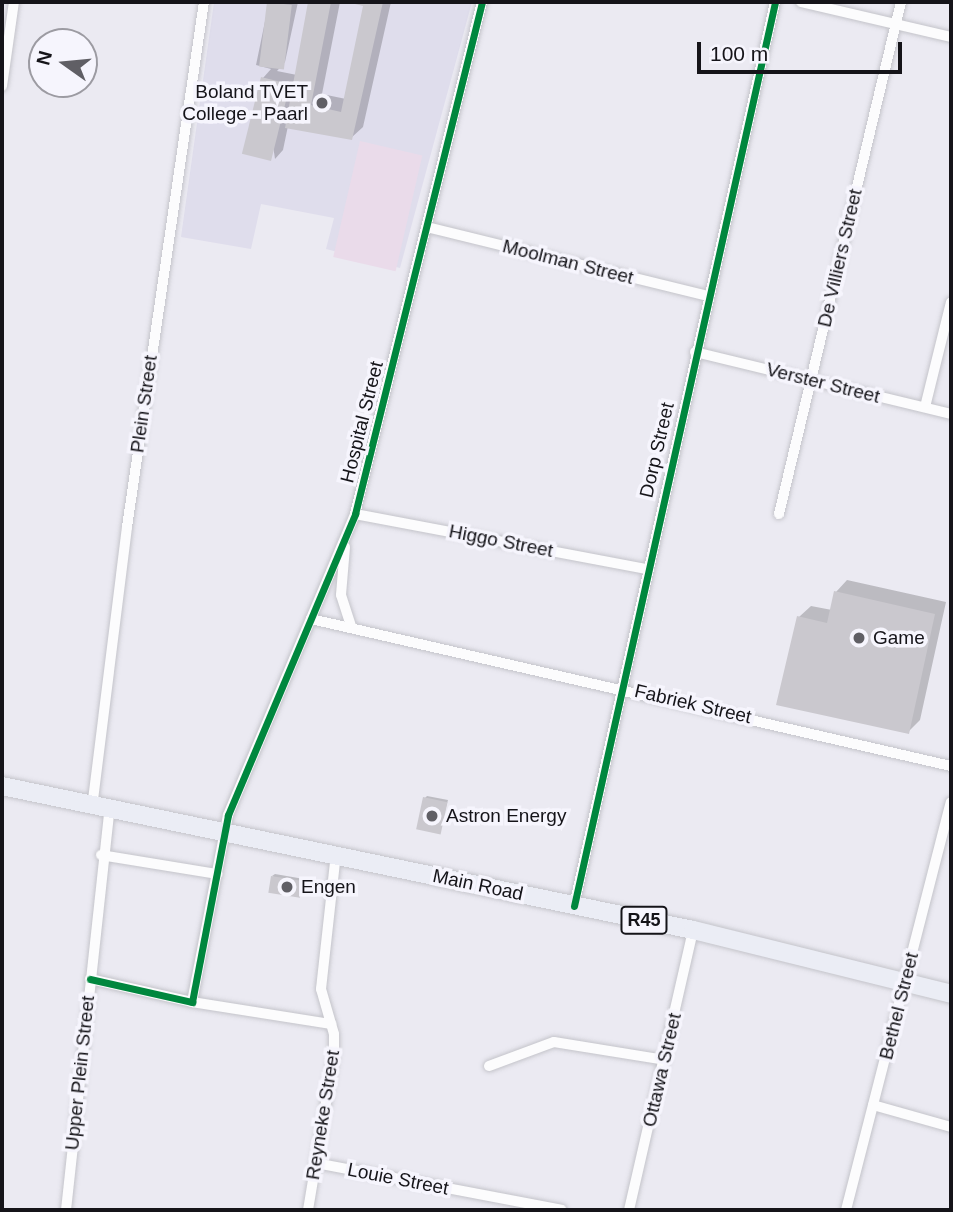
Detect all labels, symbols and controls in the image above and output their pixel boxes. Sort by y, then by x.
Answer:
north arrow [28,28,98,98]
scale bar [701,28,906,72]
text: 100 m [710,42,768,65]
text: N [32,49,56,67]
place label: Boland TVET College - Paarl [182,81,308,125]
marker: Boland TVET College - Paarl [314,95,330,111]
street label: De Villiers Street [813,187,867,329]
street label: Moolman Street [500,235,636,289]
street label: Plein Street [126,354,162,454]
street label: Verster Street [764,358,882,408]
street label: Hospital Street [336,359,388,485]
street label: Dorp Street [635,400,679,500]
street label: Higgo Street [447,520,555,562]
place label: Game [873,627,925,649]
marker: Game [851,630,867,646]
street label: Fabriek Street [632,679,754,729]
place label: Astron Energy [446,805,566,827]
marker: Astron Energy [424,808,440,824]
street label: Main Road [431,864,525,906]
place label: Engen [301,876,356,898]
marker: Engen [279,879,295,895]
road number: R45 [620,905,668,934]
street label: Bethel Street [875,950,923,1062]
street label: Upper Plein Street [61,995,99,1151]
street label: Ottawa Street [638,1011,686,1129]
street label: Reyneke Street [301,1049,345,1181]
street label: Louie Street [346,1158,450,1200]

